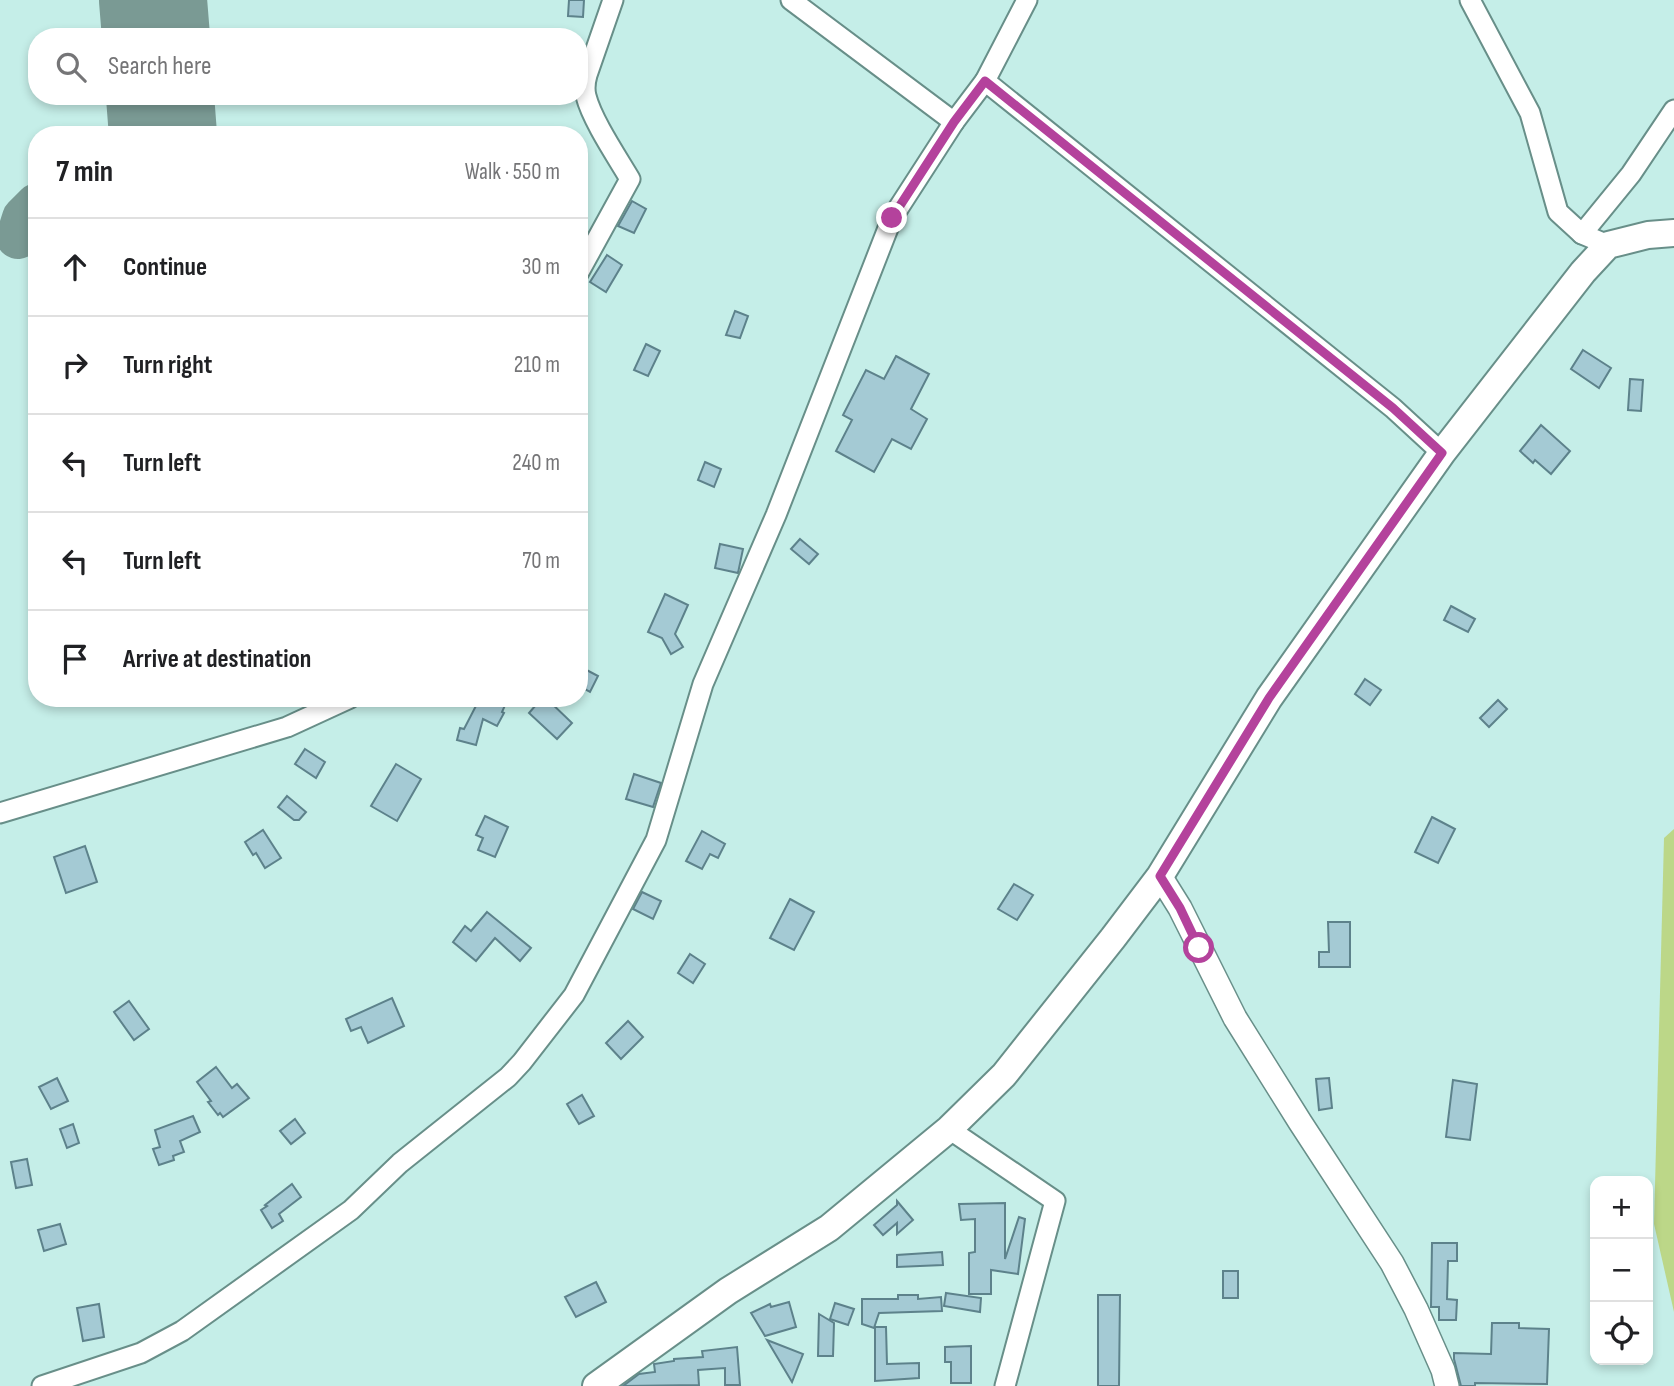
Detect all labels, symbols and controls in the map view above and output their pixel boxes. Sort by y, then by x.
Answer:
search box [28,28,588,105]
icon: search [52,48,90,86]
text: Search here [108,51,211,82]
text: 7 min [56,154,113,190]
text: Walk · 550 m [465,158,560,186]
route end [876,202,907,233]
icon: ahead [56,248,94,286]
text: Continue [123,252,207,283]
text: 30 m [522,253,560,281]
icon: right [56,346,94,384]
text: Turn right [123,350,212,381]
text: 210 m [514,351,560,379]
icon: left [56,444,94,482]
text: Turn left [123,448,201,479]
text: 240 m [512,449,560,477]
icon: left [56,542,94,580]
text: Turn left [123,546,201,577]
text: 70 m [522,547,560,575]
icon: arrive [56,640,94,678]
text: Arrive at destination [123,644,311,675]
route start [1183,932,1214,963]
map controls [1590,1176,1653,1365]
button: + [1590,1176,1653,1239]
button: − [1590,1239,1653,1302]
button: locate [1590,1302,1653,1365]

